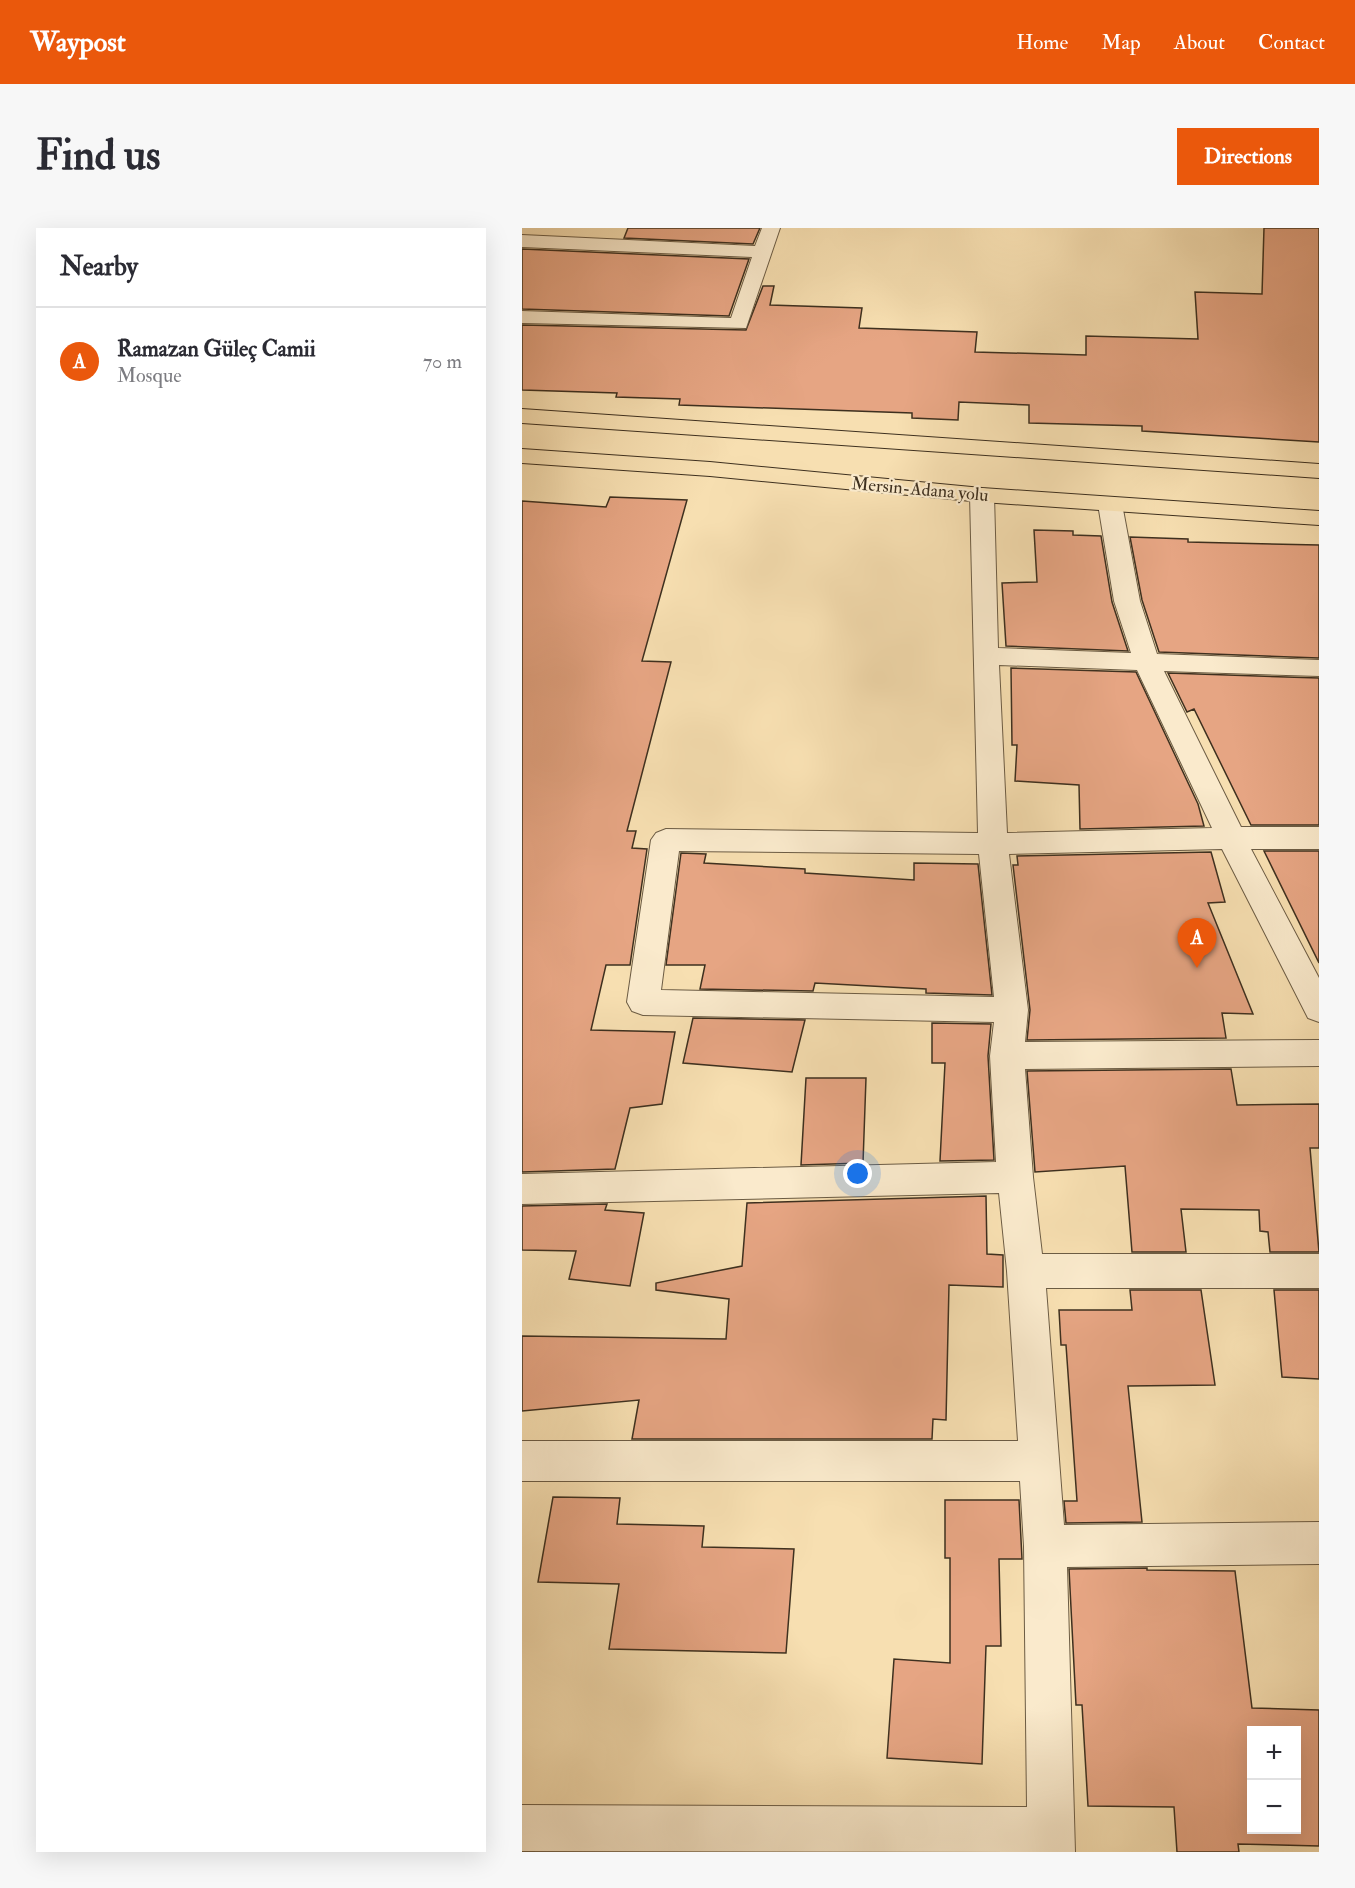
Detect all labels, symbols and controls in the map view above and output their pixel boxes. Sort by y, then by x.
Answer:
text: Waypost [30,25,126,60]
text: Home [1016,29,1068,56]
text: Map [1101,29,1141,56]
text: About [1174,29,1225,56]
text: Contact [1258,29,1325,56]
button: Directions [1177,128,1319,185]
text: Find us [36,130,160,182]
text: Nearby [60,251,138,283]
text: Ramazan Güleç Camii [117,335,316,363]
text: A [73,349,86,374]
text: 70 m [423,349,462,374]
text: Mosque [117,363,182,388]
street label: Mersin-Adana yolu [850,472,989,507]
pin: A [1178,918,1216,968]
your location [843,1159,872,1188]
map controls [1247,1726,1301,1834]
button: + [1247,1726,1301,1780]
button: − [1247,1780,1301,1834]

